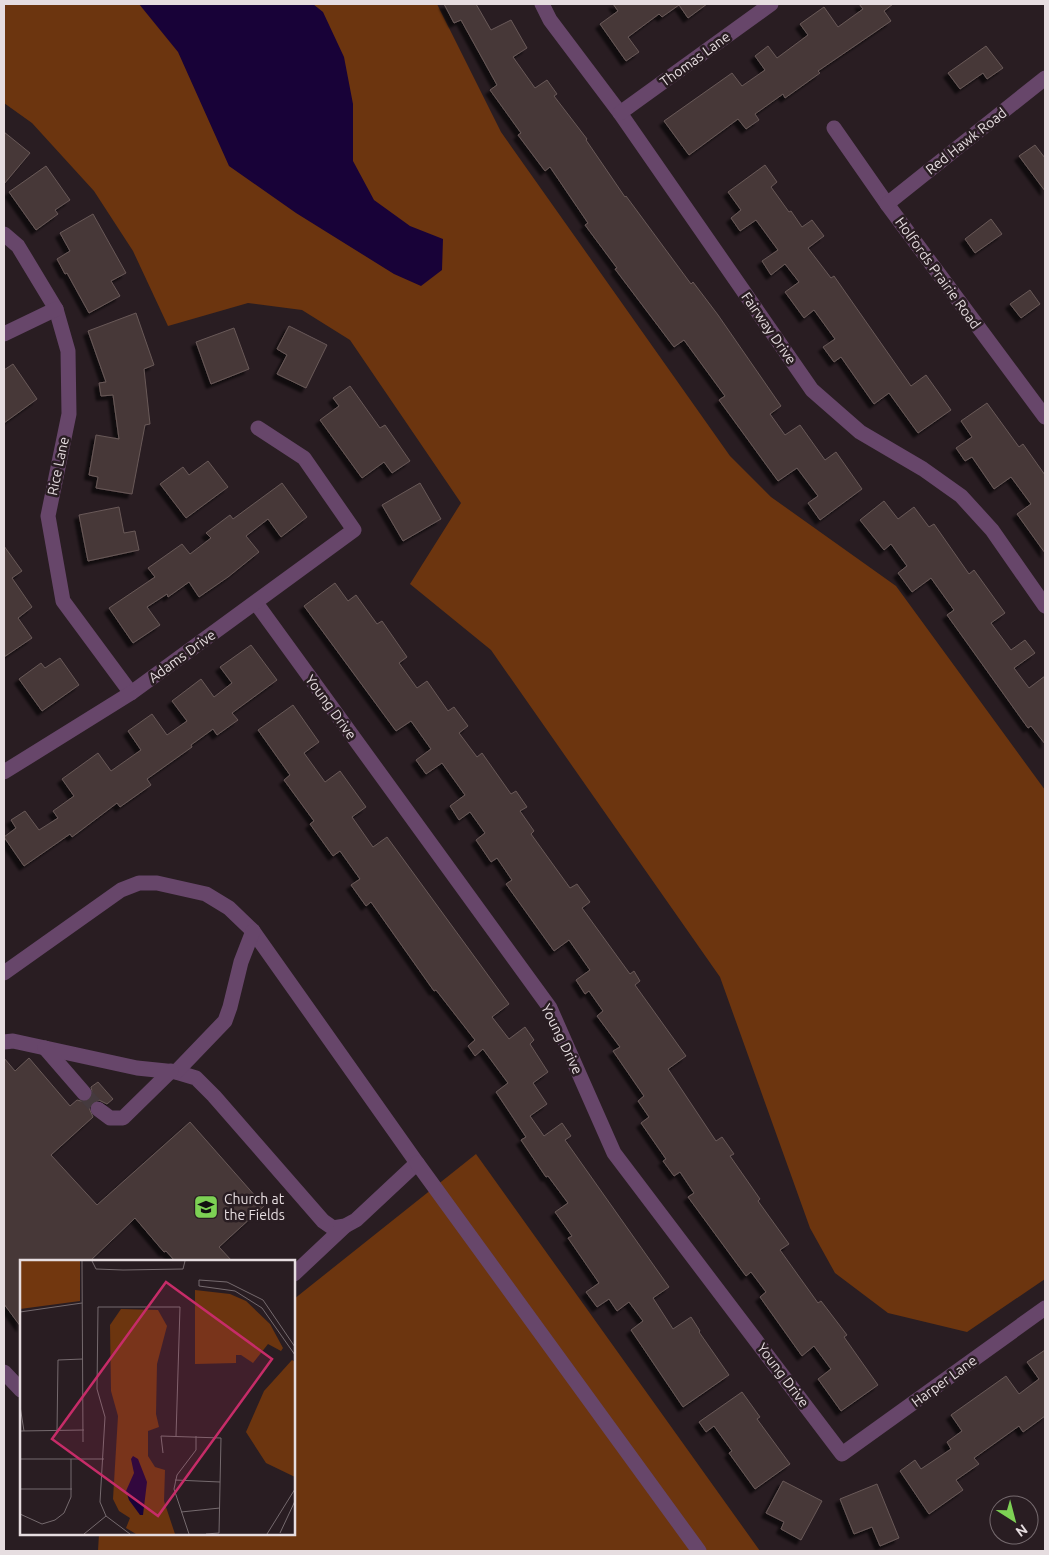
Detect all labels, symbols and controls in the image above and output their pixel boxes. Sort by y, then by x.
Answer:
street label: Thomas Lane [657,28,733,90]
street label: Red Hawk Road [922,104,1010,178]
street label: Holfords Prairie Road [892,214,984,332]
street label: Fairway Drive [738,289,800,367]
street label: Rice Lane [44,435,72,497]
street label: Adams Drive [145,626,219,686]
street label: Young Drive [302,672,360,742]
street label: Young Drive [538,1001,586,1077]
place label: Church at the Fields [224,1191,285,1223]
school or university icon: Church at the Fields [193,1194,219,1220]
inset map [20,1260,295,1535]
street label: Young Drive [754,1340,812,1410]
street label: Harper Lane [908,1352,980,1410]
north arrow [989,1495,1039,1545]
text: N [1013,1521,1031,1540]

